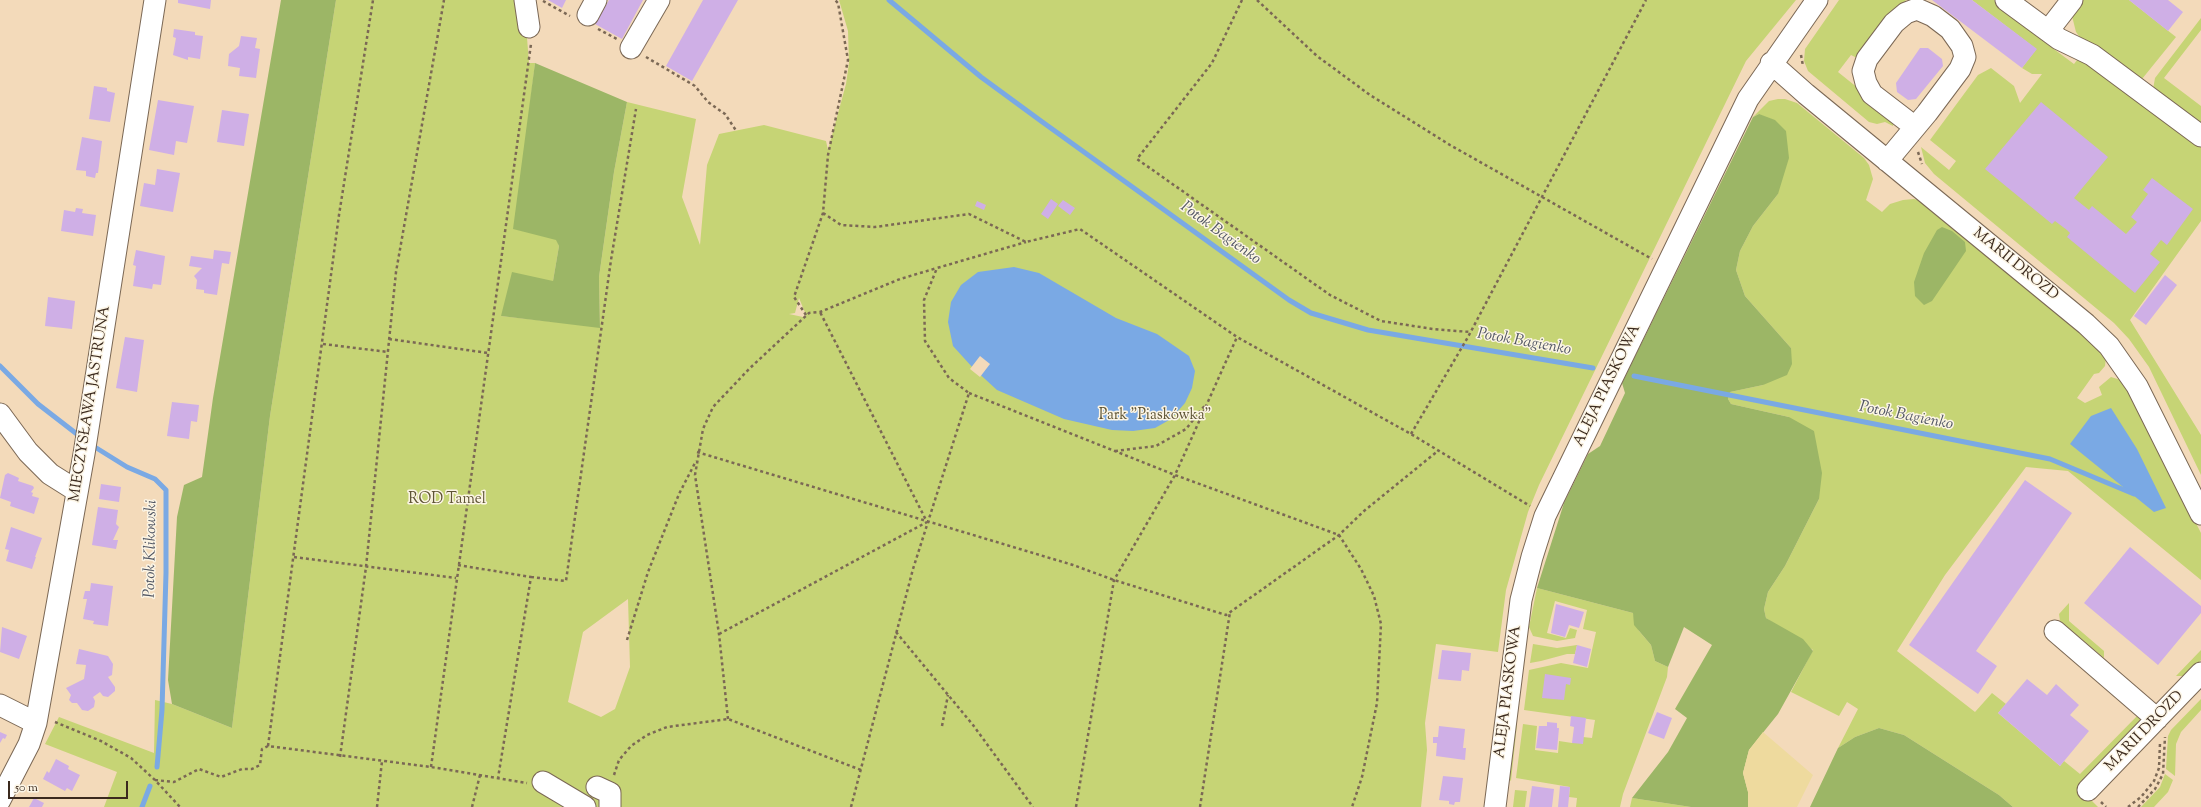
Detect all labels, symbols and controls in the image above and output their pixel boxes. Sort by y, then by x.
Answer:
water label: Potok Bagienko [1176,198,1264,270]
street label: MARII DROZD [1968,225,2062,305]
street label: MIECZYSŁAWA JASTRUNA [67,305,115,503]
street label: ALEJA PIASKOWA [1571,322,1645,450]
water label: Potok Bagienko [1476,325,1572,361]
water label: Potok Bagienko [1858,399,1954,435]
park label: Park "Piaskówka" [1099,407,1211,425]
park label: ROD Tamel [408,491,486,509]
water label: Potok Klikowski [142,500,162,598]
street label: ALEJA PIASKOWA [1492,625,1526,759]
street label: MARII DROZD [2102,688,2188,776]
scale bar [10,773,130,799]
text: 50 m [15,779,38,797]

